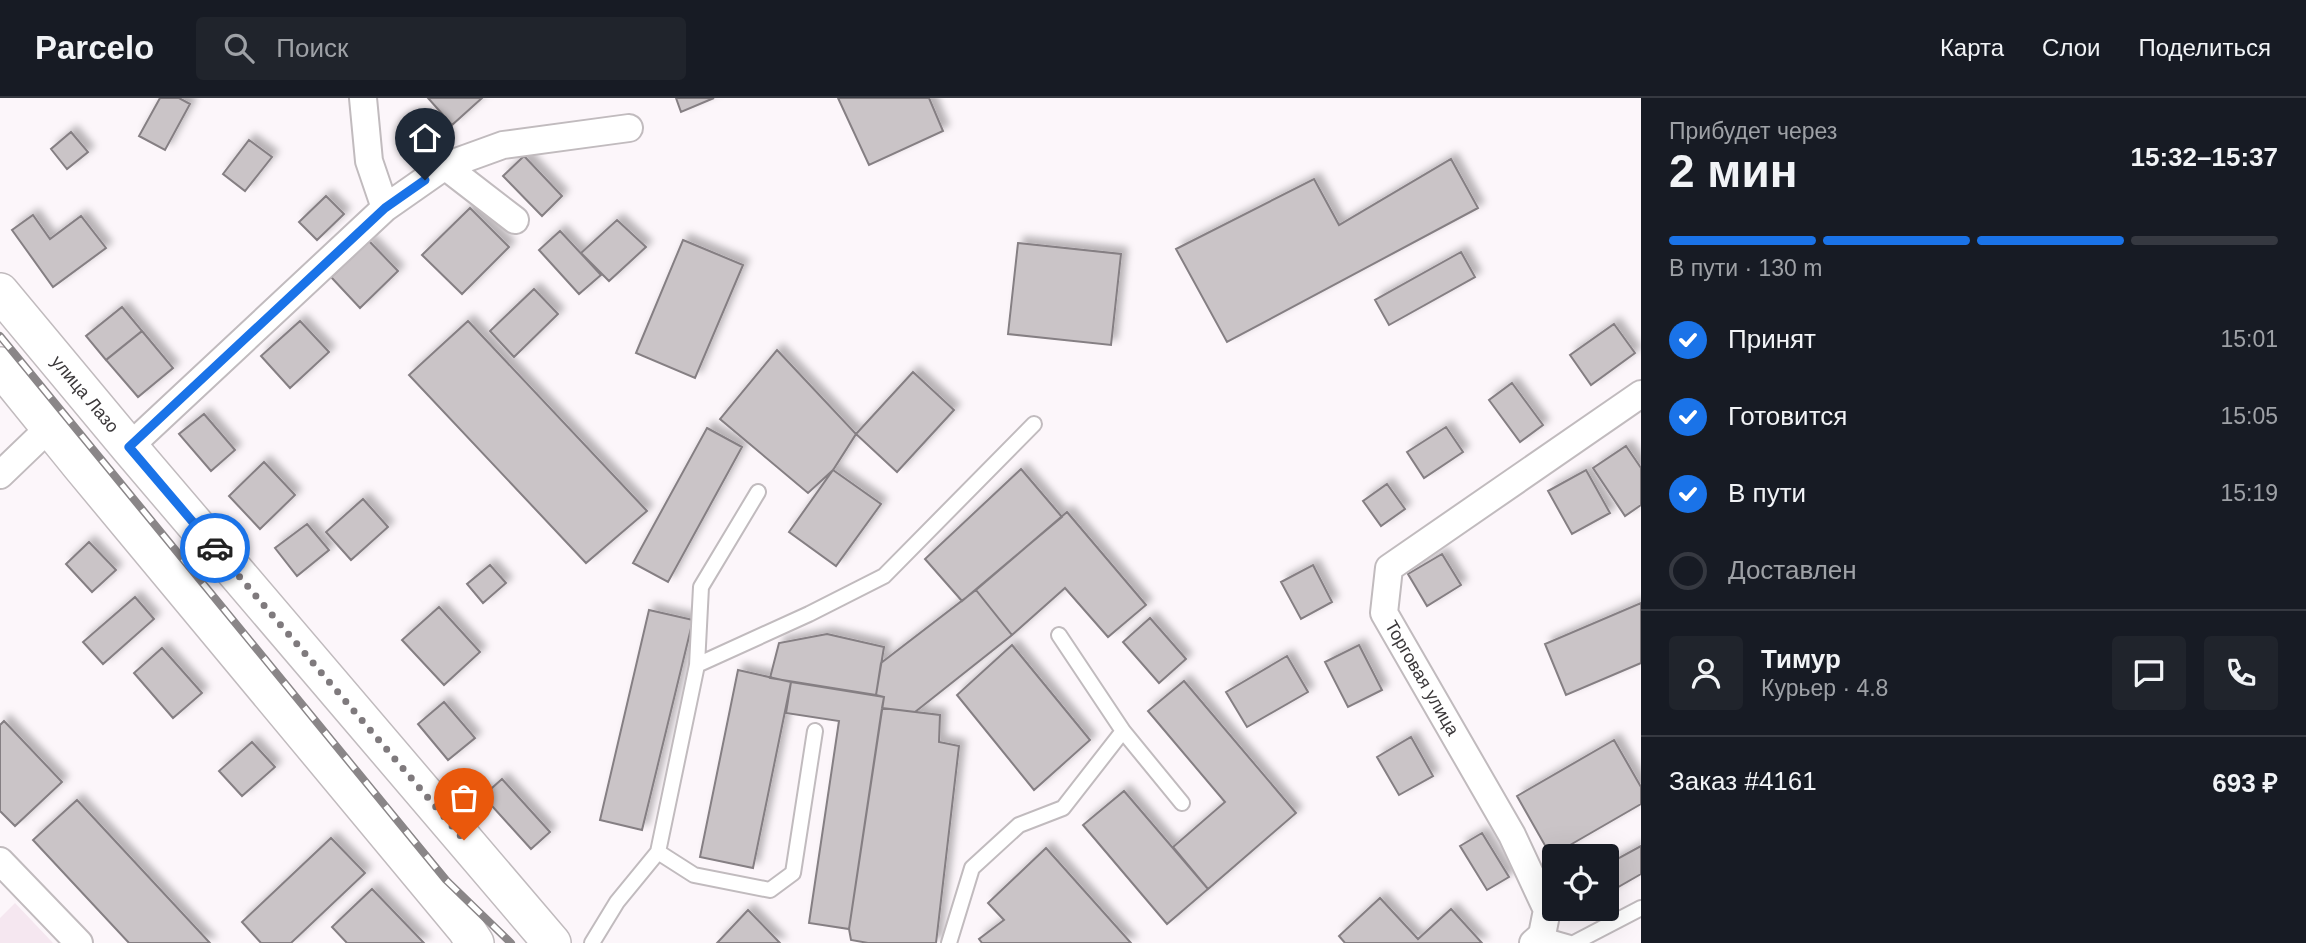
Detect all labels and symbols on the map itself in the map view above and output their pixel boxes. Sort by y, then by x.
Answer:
pin [395,108,455,180]
street label: улица Лазо [47,352,123,436]
courier [180,513,250,583]
street label: Торговая улица [1381,617,1463,740]
pin [434,768,494,840]

